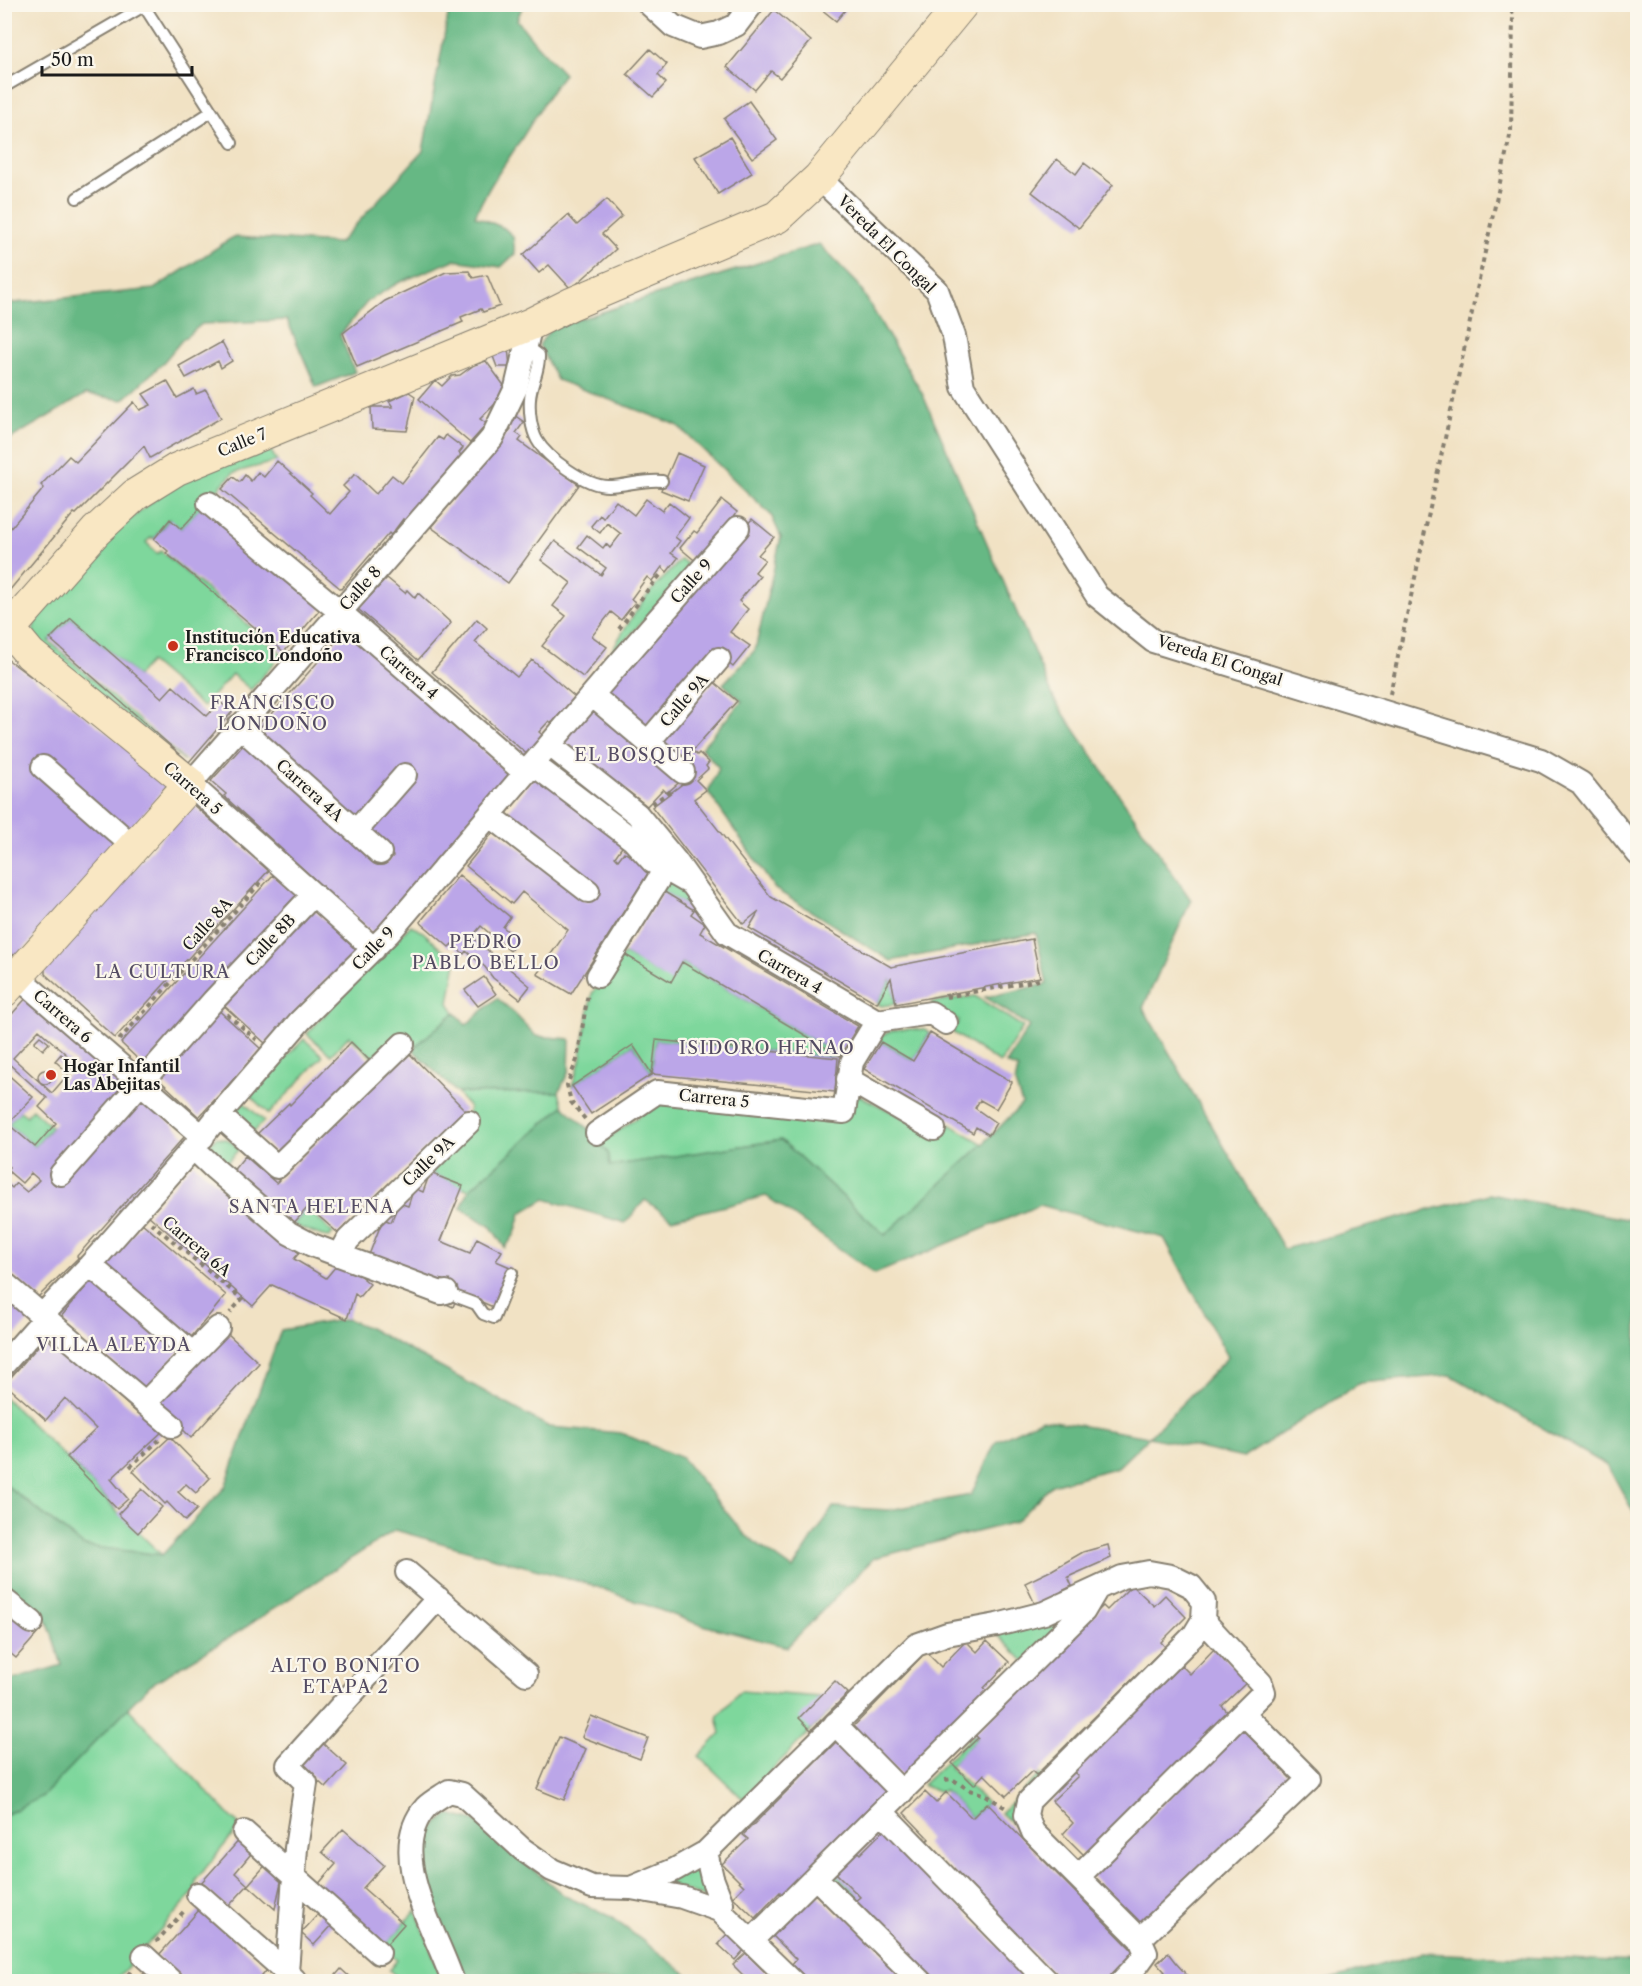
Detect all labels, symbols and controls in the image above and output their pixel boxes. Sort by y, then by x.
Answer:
scale bar [42,39,192,77]
text: 50 m [51,49,94,71]
street label: Vereda El Congal [833,190,940,297]
street label: Calle 7 [214,423,270,461]
street label: Calle 9 [666,555,716,607]
street label: Calle 8 [335,562,385,614]
place label: Institución Educativa Francisco Londoño [185,627,361,665]
street label: Vereda El Congal [1154,630,1285,690]
marker: Institución Educativa Francisco Londoño [166,639,180,653]
street label: Carrera 4 [375,641,443,703]
street label: Calle 9A [655,668,713,731]
district label: FRANCISCO LONDOÑO [210,692,336,735]
district label: EL BOSQUE [574,744,696,766]
street label: Carrera 4A [272,755,349,826]
street label: Carrera 5 [160,757,226,819]
street label: Calle 8A [178,892,237,955]
street label: Calle 8B [241,910,299,970]
street label: Calle 9 [347,922,399,974]
district label: PEDRO PABLO BELLO [412,931,560,974]
street label: Carrera 4 [754,944,826,998]
district label: LA CULTURA [95,961,231,983]
street label: Carrera 6 [29,985,97,1047]
district label: ISIDORO HENAO [679,1037,855,1059]
place label: Hogar Infantil Las Abejitas [63,1056,180,1094]
marker: Hogar Infantil Las Abejitas [44,1068,58,1082]
street label: Carrera 5 [678,1084,750,1112]
street label: Calle 9A [398,1131,459,1190]
district label: SANTA HELENA [229,1196,395,1218]
street label: Carrera 6A [159,1212,236,1281]
district label: VILLA ALEYDA [35,1334,192,1356]
district label: ALTO BONITO ETAPA 2 [270,1655,421,1698]

